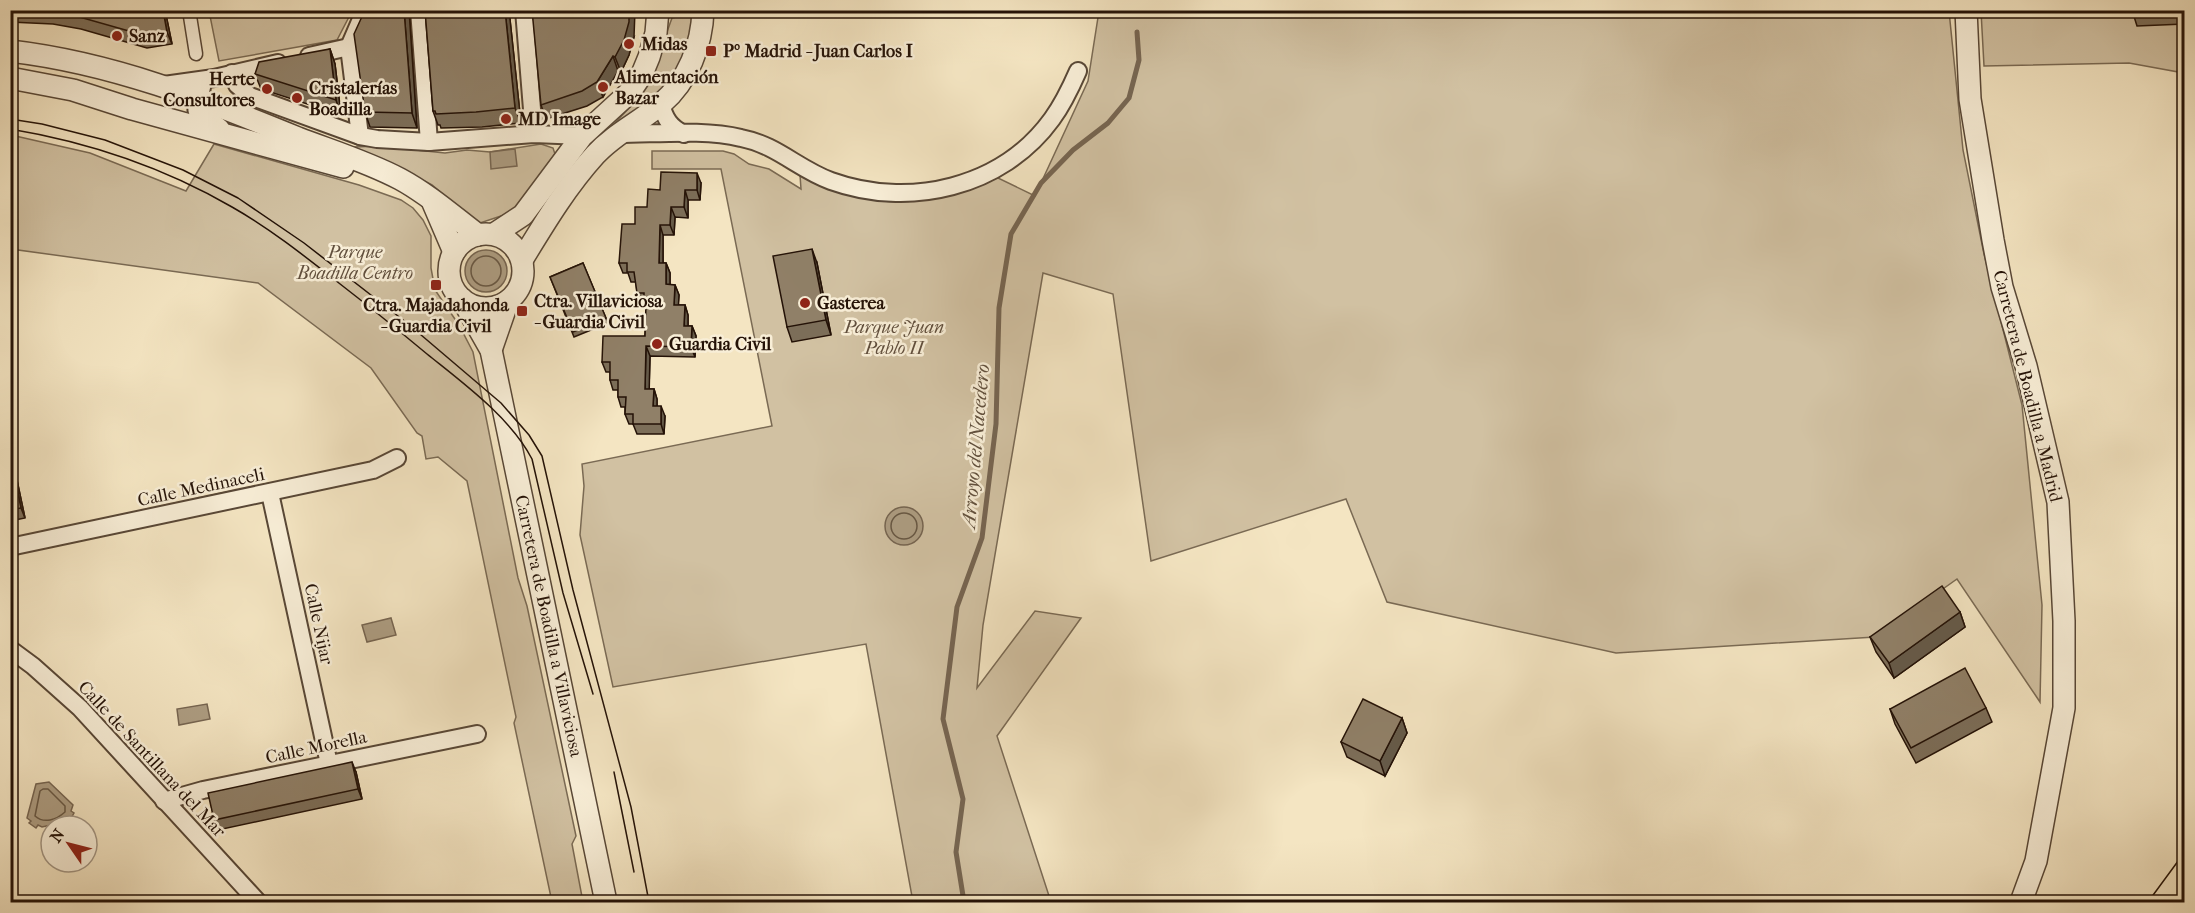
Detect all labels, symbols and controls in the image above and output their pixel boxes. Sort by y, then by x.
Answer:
place label: Sanz [129,26,165,47]
marker: Sanz [110,29,124,43]
place label: Midas [640,34,688,55]
marker: Midas [622,37,636,51]
place label: Pº Madrid - Juan Carlos I [723,41,913,62]
marker: Pº Madrid - Juan Carlos I [704,44,718,58]
place label: Alimentación Bazar [614,67,719,109]
place label: Herte Consultores [163,69,255,111]
place label: Cristalerías Boadilla [309,78,397,120]
marker: Alimentación Bazar [596,80,610,94]
marker: Herte Consultores [260,82,274,96]
marker: Cristalerías Boadilla [290,91,304,105]
place label: MD Image [517,109,601,130]
marker: MD Image [499,112,513,126]
park label: Parque Boadilla Centro [296,242,413,284]
street label: Carretera de Boadilla a Madrid [1989,268,2067,504]
marker: Ctra. Majadahonda - Guardia Civil [429,278,443,292]
place label: Ctra. Villaviciosa - Guardia Civil [534,291,663,333]
place label: Gasterea [817,293,885,314]
place label: Ctra. Majadahonda - Guardia Civil [363,295,509,337]
marker: Gasterea [798,296,812,310]
marker: Ctra. Villaviciosa - Guardia Civil [515,304,529,318]
park label: Parque Juan Pablo II [843,317,944,359]
place label: Guardia Civil [669,334,772,355]
marker: Guardia Civil [650,337,664,351]
water label: Arroyo del Nacedero [957,363,994,532]
street label: Calle Medinaceli [136,464,267,511]
street label: Carretera de Boadilla a Villaviciosa [510,493,587,760]
street label: Calle Nijar [300,582,337,667]
street label: Calle de Santillana del Mar [74,677,230,842]
street label: Calle Morella [264,726,369,768]
north arrow [39,814,99,874]
text: N [46,825,69,846]

